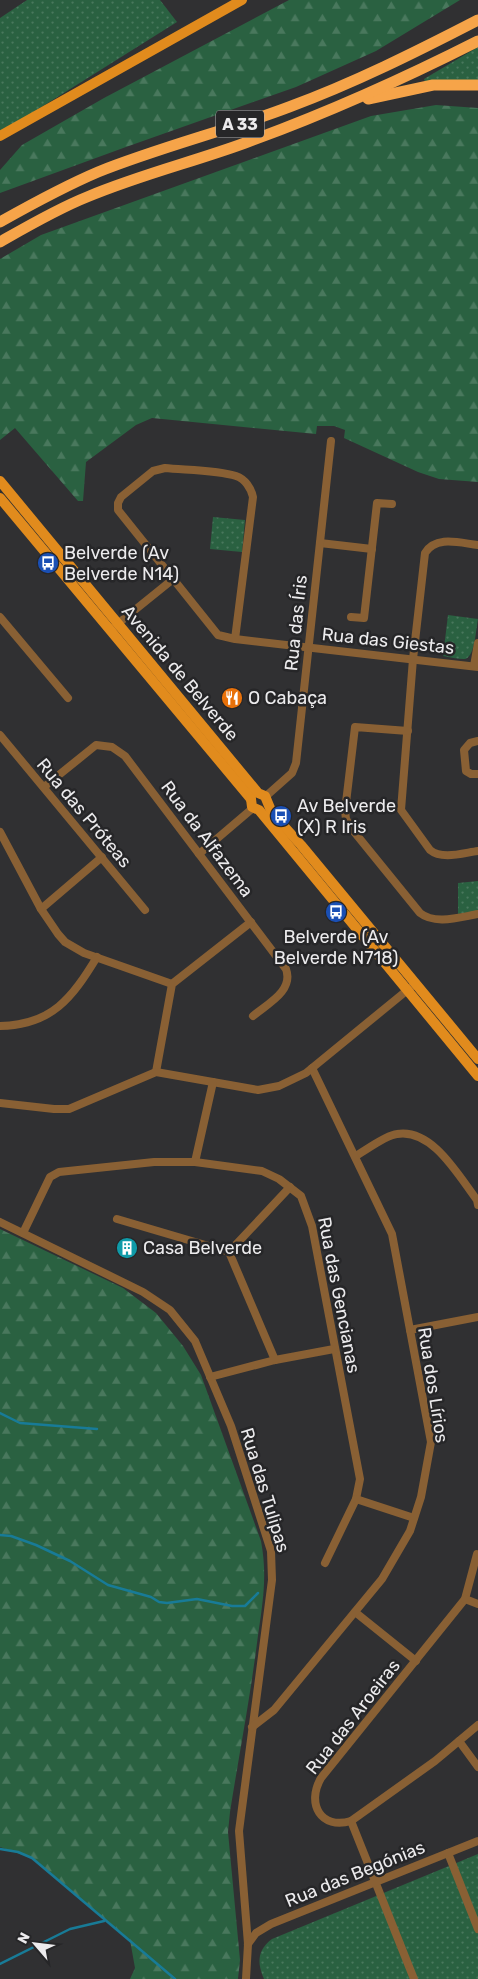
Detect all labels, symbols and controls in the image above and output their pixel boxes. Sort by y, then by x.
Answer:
road number: A 33 [216,110,264,138]
place label: Belverde (Av Belverde N14) [64,542,179,585]
bus stop icon: Belverde (Av Belverde N14) [36,551,60,575]
street label: Rua das Íris [280,574,312,672]
street label: Avenida de Belverde [117,601,243,745]
street label: Rua das Giestas [321,623,455,659]
restaurant icon: O Cabaça [220,686,244,710]
place label: O Cabaça [248,687,327,709]
street label: Rua das Próteas [32,754,136,872]
street label: Rua da Alfazema [156,777,258,901]
place label: Av Belverde (X) R Iris [297,795,396,838]
bus stop icon: Av Belverde (X) R Iris [269,804,293,828]
bus stop icon: Belverde (Av Belverde N718) [324,900,348,924]
place label: Belverde (Av Belverde N718) [274,926,398,969]
street label: Rua das Gencianas [313,1215,365,1375]
building icon: Casa Belverde [115,1236,139,1260]
place label: Casa Belverde [143,1237,262,1259]
street label: Rua dos Lírios [413,1326,453,1444]
street label: Rua das Tulipas [236,1425,294,1555]
street label: Rua das Aroeiras [301,1655,405,1779]
street label: Rua das Begónias [282,1836,428,1912]
north arrow [10,1919,60,1969]
text: N [14,1930,34,1947]

